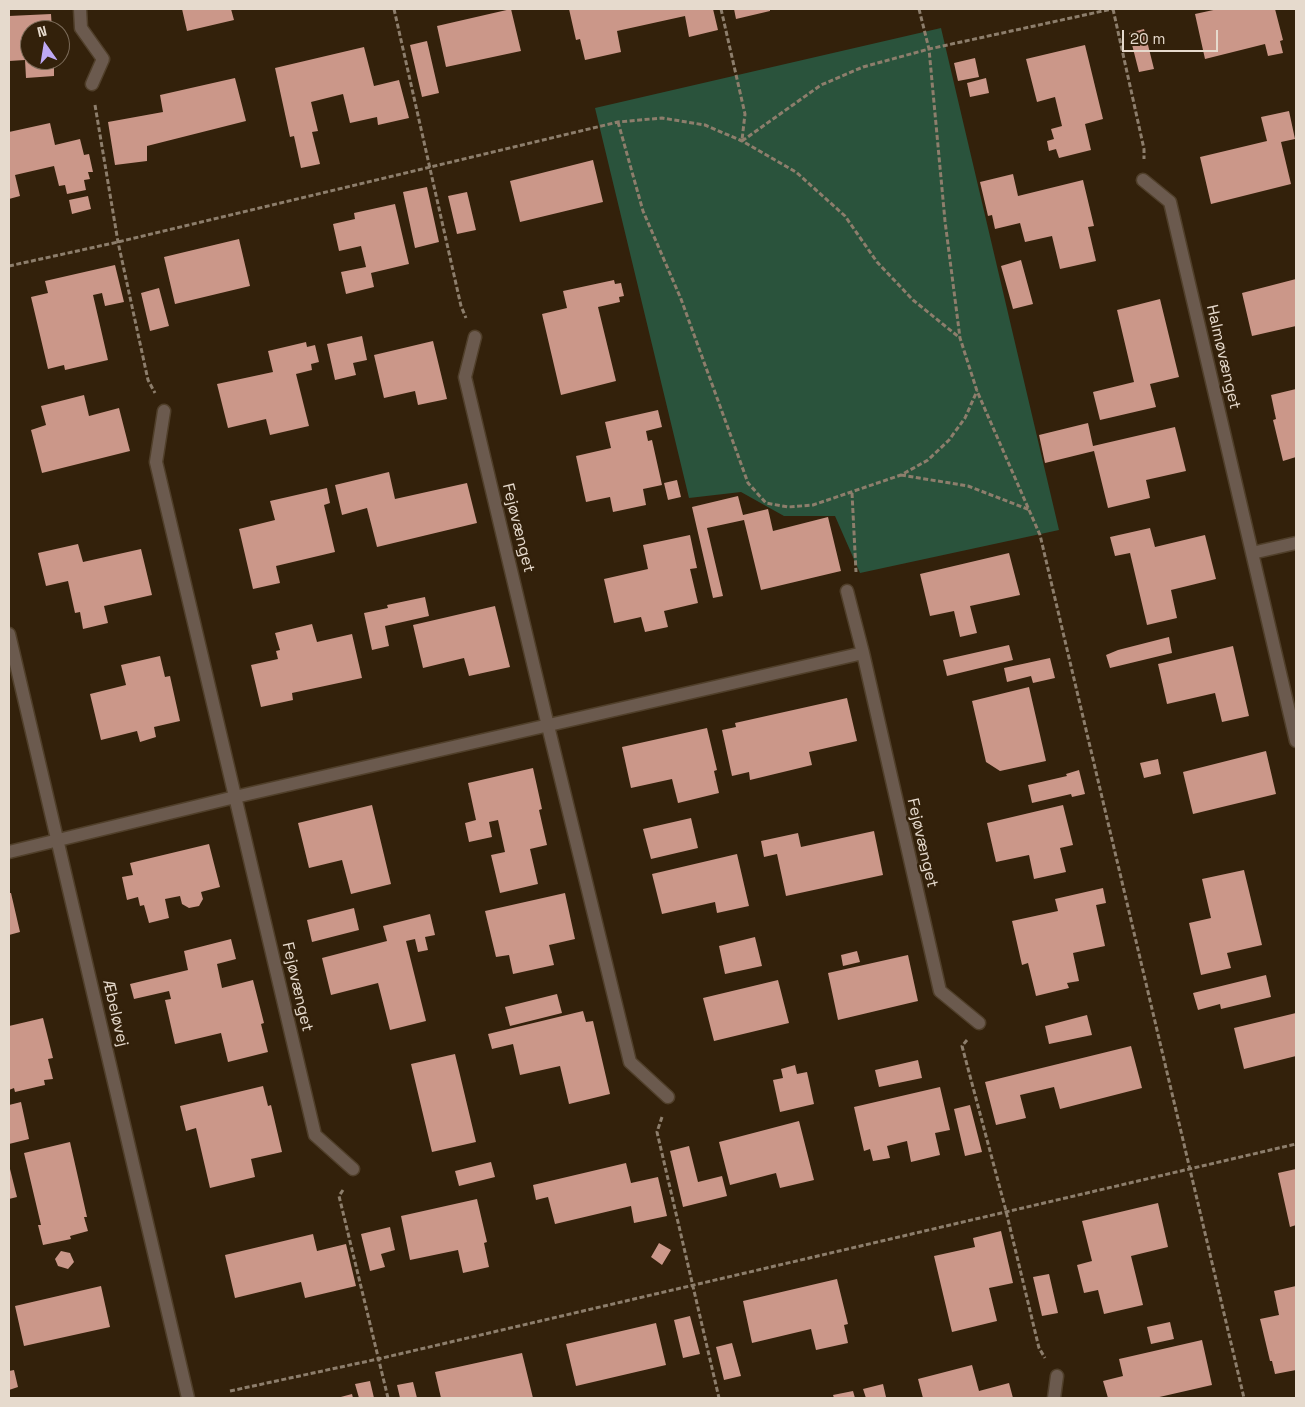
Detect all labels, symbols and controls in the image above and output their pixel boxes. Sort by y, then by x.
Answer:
north arrow [20,20,70,70]
scale bar [1125,20,1221,52]
text: N [35,22,48,41]
text: 20 m [1130,29,1165,48]
street label: Halmøvænget [1202,303,1244,411]
street label: Fejøvænget [498,481,538,575]
street label: Fejøvænget [902,796,942,890]
street label: Fejøvænget [277,940,317,1034]
street label: Æbeløvej [98,978,132,1048]

